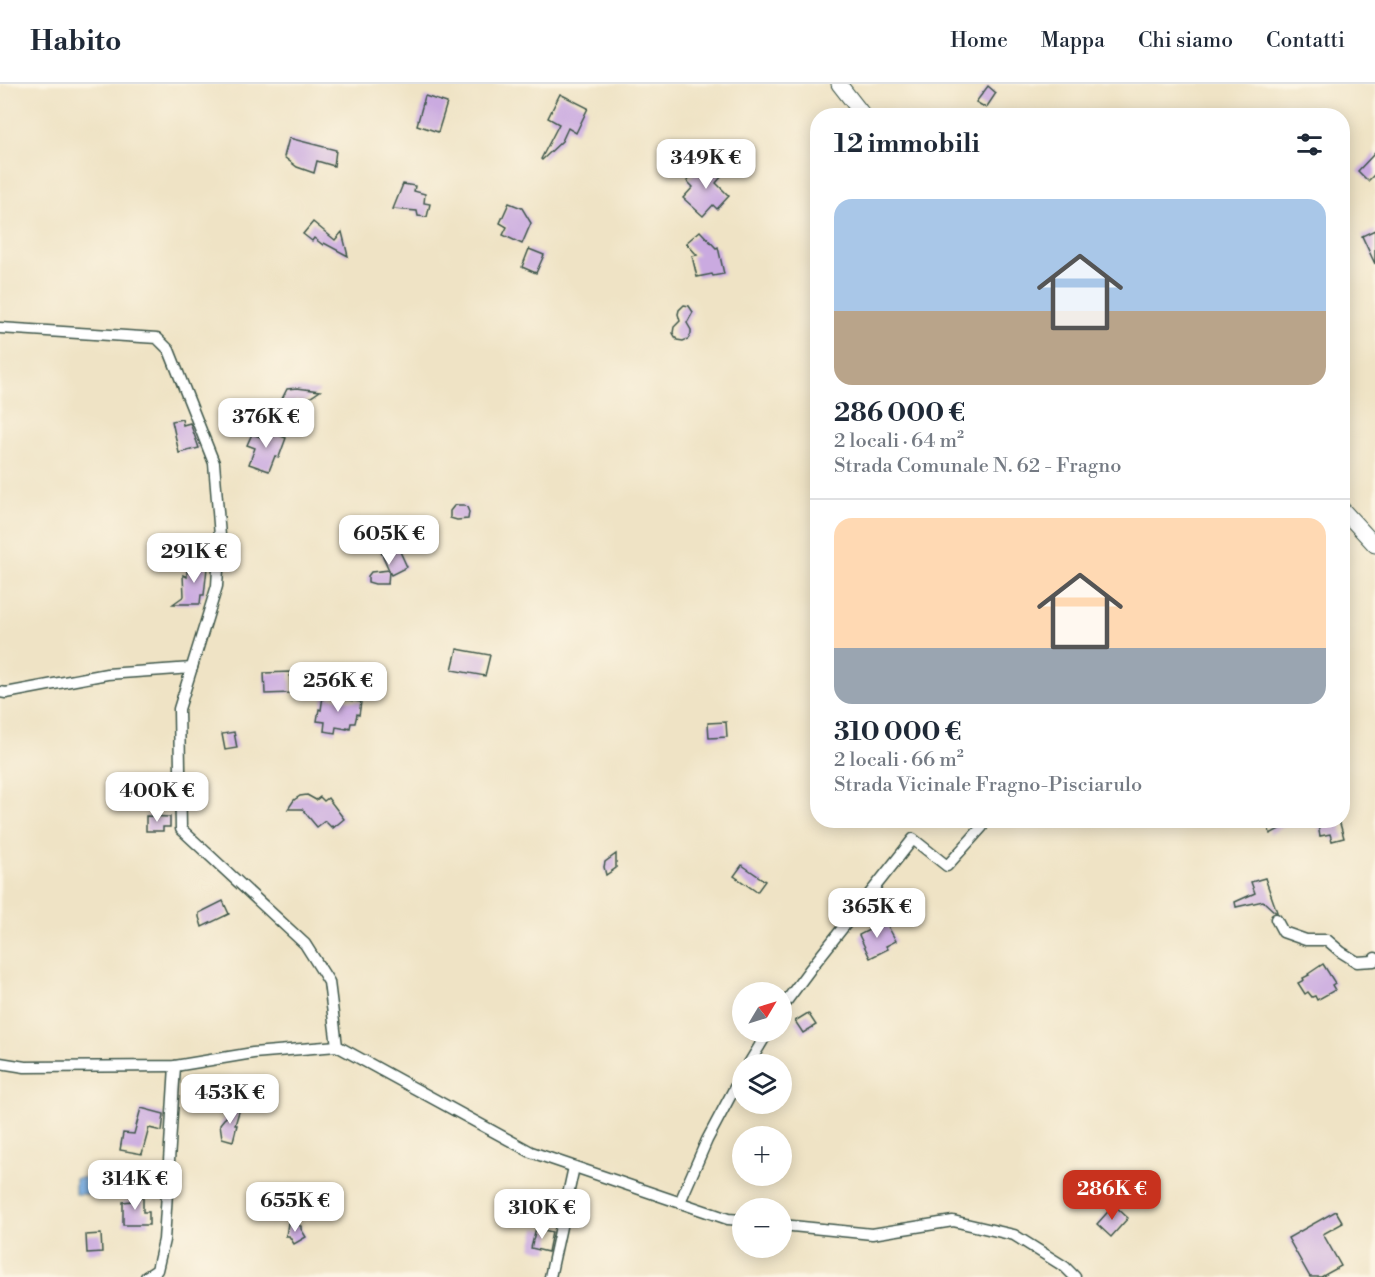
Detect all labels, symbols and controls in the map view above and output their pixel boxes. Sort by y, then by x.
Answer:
text: Habito [30,24,121,59]
text: Home [950,28,1008,54]
text: Mappa [1041,28,1105,54]
text: Chi siamo [1138,28,1233,54]
text: Contatti [1266,28,1345,54]
text: 12 immobili [834,128,980,160]
icon: filters [1293,128,1326,161]
pin: 349K € [657,139,755,190]
text: 349K € [671,146,741,171]
icon: home [1026,238,1134,346]
text: 286 000 € [834,397,965,429]
pin: 376K € [217,398,315,449]
text: 376K € [232,405,300,430]
text: 2 locali · 64 m² [834,429,964,454]
text: Strada Comunale N. 62 - Fragno [834,454,1121,479]
pin: 605K € [340,515,438,566]
text: 605K € [353,522,425,547]
pin: 291K € [145,533,243,584]
text: 291K € [161,540,227,565]
icon: home [1026,557,1134,665]
pin: 256K € [289,662,387,713]
text: 256K € [303,669,373,694]
text: 310 000 € [834,716,962,748]
text: 2 locali · 66 m² [834,748,964,773]
pin: 400K € [108,772,206,823]
text: Strada Vicinale Fragno-Pisciarulo [834,773,1142,798]
text: 400K € [120,779,194,804]
pin: 365K € [828,888,926,939]
text: 365K € [842,895,912,920]
north arrow [732,982,792,1042]
map controls [732,982,792,1258]
button: layers [732,1054,792,1114]
pin: 453K € [181,1074,279,1125]
text: 453K € [195,1081,265,1106]
button: + [732,1126,792,1186]
pin: 314K € [86,1160,184,1211]
text: 314K € [102,1167,168,1192]
pin: 286K € [1063,1170,1161,1221]
text: 286K € [1077,1177,1147,1202]
pin: 655K € [246,1182,344,1233]
text: 655K € [260,1189,330,1214]
pin: 310K € [493,1189,591,1240]
text: 310K € [508,1196,576,1221]
button: − [732,1198,792,1258]

